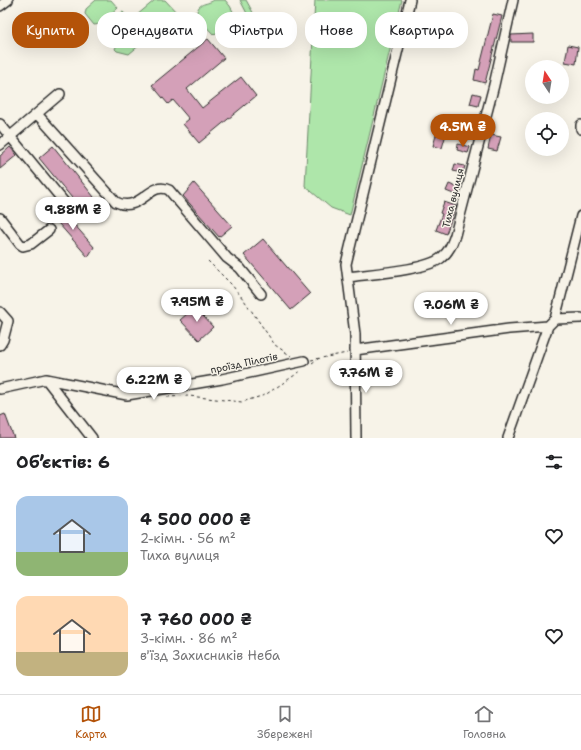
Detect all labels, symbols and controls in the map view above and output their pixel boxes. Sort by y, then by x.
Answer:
chip: Купити [12,12,89,48]
chip: Орендувати [97,12,207,48]
chip: Фільтри [215,12,297,48]
chip: Нове [305,12,367,48]
chip: Квартира [375,12,468,48]
north arrow [525,60,569,104]
map controls [525,60,569,156]
button: locate [525,112,569,156]
pin: 4.5M ₴ [430,114,496,148]
text: 4.5M ₴ [440,118,486,135]
street label: Тиха вулиця [439,167,467,229]
pin: 9.88M ₴ [36,197,110,231]
text: 9.88M ₴ [44,201,102,218]
pin: 7.95M ₴ [160,289,234,323]
pin: 7.06M ₴ [414,292,488,326]
text: 7.95M ₴ [170,293,224,310]
text: 7.06M ₴ [423,296,479,313]
street label: проїзд Пілотів [209,350,279,376]
pin: 7.76M ₴ [329,360,403,394]
text: 7.76M ₴ [338,364,394,381]
pin: 6.22M ₴ [117,367,191,401]
text: 6.22M ₴ [125,371,183,388]
text: Об’єктів: 6 [16,451,110,473]
icon: filters [543,451,565,473]
text: 4 500 000 ₴ [140,508,251,530]
icon: home [48,512,96,560]
icon: heart [543,525,565,547]
text: 2-кімн. · 56 m² [140,530,236,547]
text: Тиха вулиця [140,547,220,564]
text: 7 760 000 ₴ [140,608,252,630]
icon: home [48,612,96,660]
icon: heart [543,625,565,647]
text: 3-кімн. · 86 m² [140,630,238,647]
text: в'їзд Захисників Неба [140,647,280,664]
tab: Карта [75,703,107,742]
tab: Збережені [257,703,313,742]
tab: Головна [463,703,506,742]

